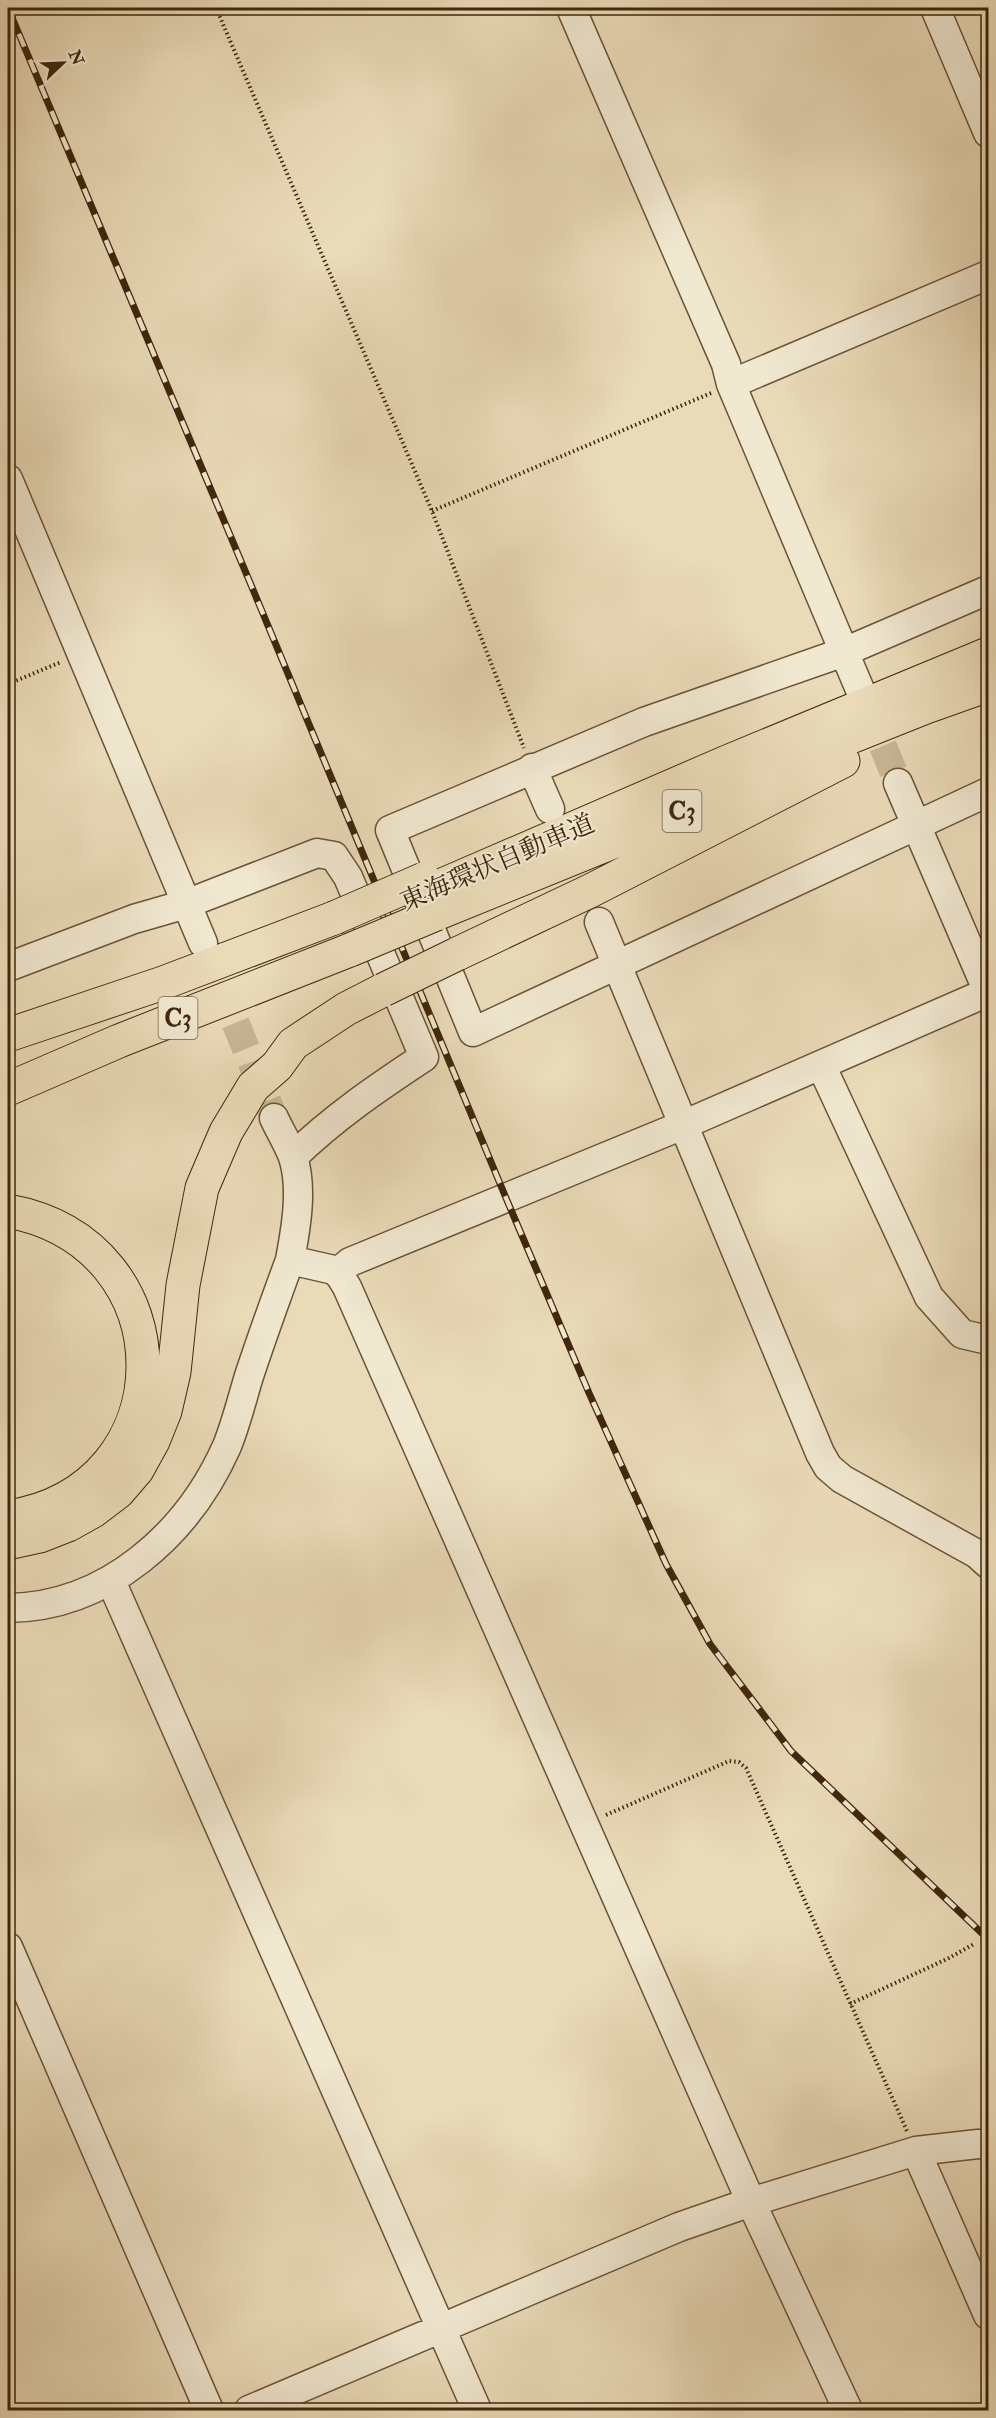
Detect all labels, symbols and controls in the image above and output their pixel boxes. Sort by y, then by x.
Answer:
north arrow [33,33,93,93]
text: N [63,46,88,69]
road number: C3 [662,790,702,832]
street label: 東海環状自動車道 [395,808,599,918]
road number: C3 [158,997,198,1039]

